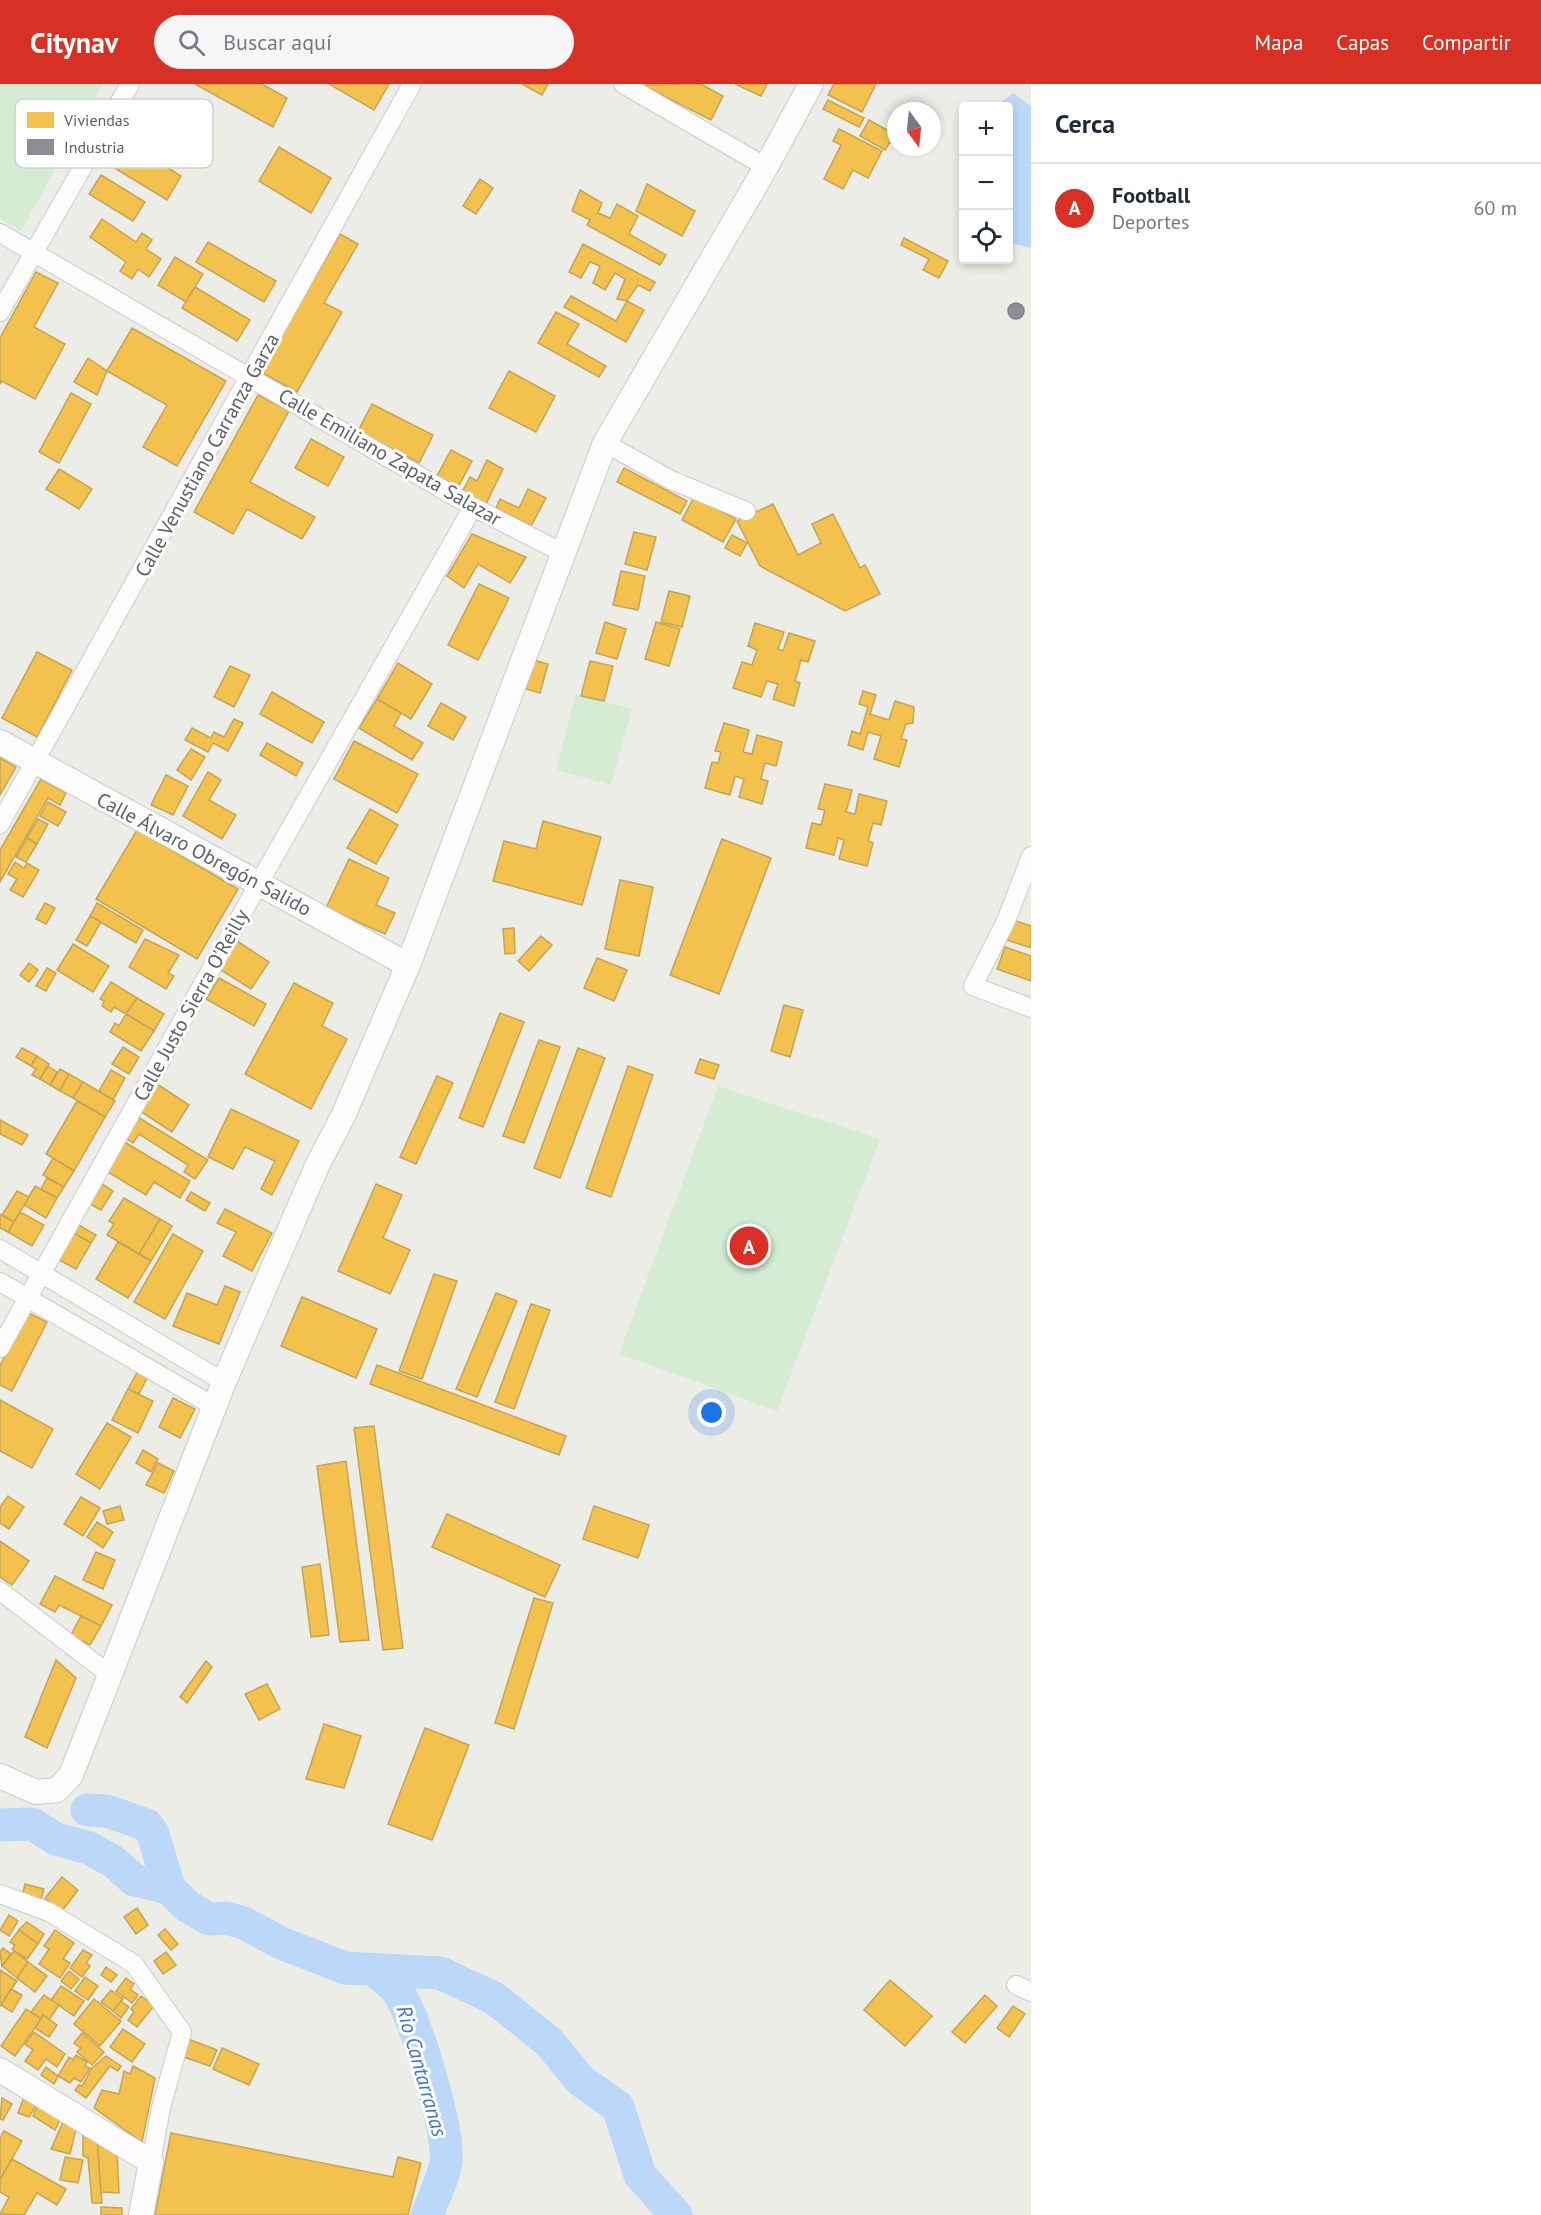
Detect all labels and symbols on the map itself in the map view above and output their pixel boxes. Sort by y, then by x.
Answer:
legend [15,99,213,168]
north arrow [887,102,941,156]
text: Viviendas [63,110,130,130]
text: Industria [64,137,124,157]
street label: Calle Venustiano Carranza Garza [129,329,285,581]
street label: Calle Emiliano Zapata Salazar [274,382,506,532]
street label: Calle Álvaro Obregón Salido [92,786,316,922]
street label: Calle Justo Sierra O'Reilly [127,904,255,1106]
pin: A [730,1224,768,1268]
your location [697,1398,726,1427]
water label: Rio Cantarranas [390,2002,454,2140]

